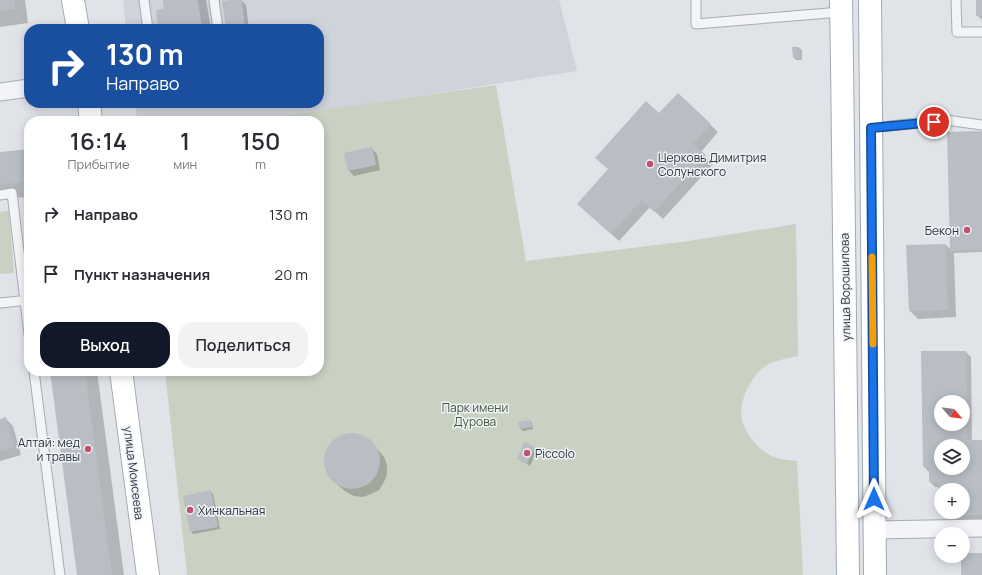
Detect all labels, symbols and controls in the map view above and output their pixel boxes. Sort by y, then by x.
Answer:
text: 130 m [106,35,184,73]
icon: right [40,40,92,92]
text: Направо [106,71,180,95]
pin [917,105,951,139]
icon: arrive [923,111,945,133]
text: 16:14 [70,124,127,157]
text: 1 [180,124,190,157]
text: 150 [241,124,280,157]
place label: Церковь Димитрия Солунского [658,149,766,180]
text: Прибытие [68,155,130,173]
text: мин [173,155,197,173]
text: m [255,155,266,173]
marker: Церковь Димитрия Солунского [645,159,655,169]
icon: right [40,203,62,225]
text: Направо [74,204,138,225]
text: 130 m [269,204,308,225]
place label: Бекон [925,222,959,239]
marker: Бекон [962,225,972,235]
street label: улица Ворошилова [836,233,854,341]
icon: arrive [40,263,62,285]
text: Пункт назначения [74,264,210,285]
text: 20 m [275,264,308,285]
button: Выход [40,322,170,368]
button: Поделиться [178,322,308,368]
north arrow [934,395,970,431]
map controls [934,395,970,563]
park label: Парк имени Дурова [442,399,508,430]
street label: улица Моисеева [120,425,148,521]
place label: Алтай: мед и травы [18,434,80,465]
button: layers [934,439,970,475]
marker: Алтай: мед и травы [83,444,93,454]
place label: Piccolo [535,445,575,462]
marker: Piccolo [522,448,532,458]
position arrow [853,478,895,520]
button: + [934,483,970,519]
place label: Хинкальная [198,502,265,519]
marker: Хинкальная [185,505,195,515]
button: − [934,527,970,563]

